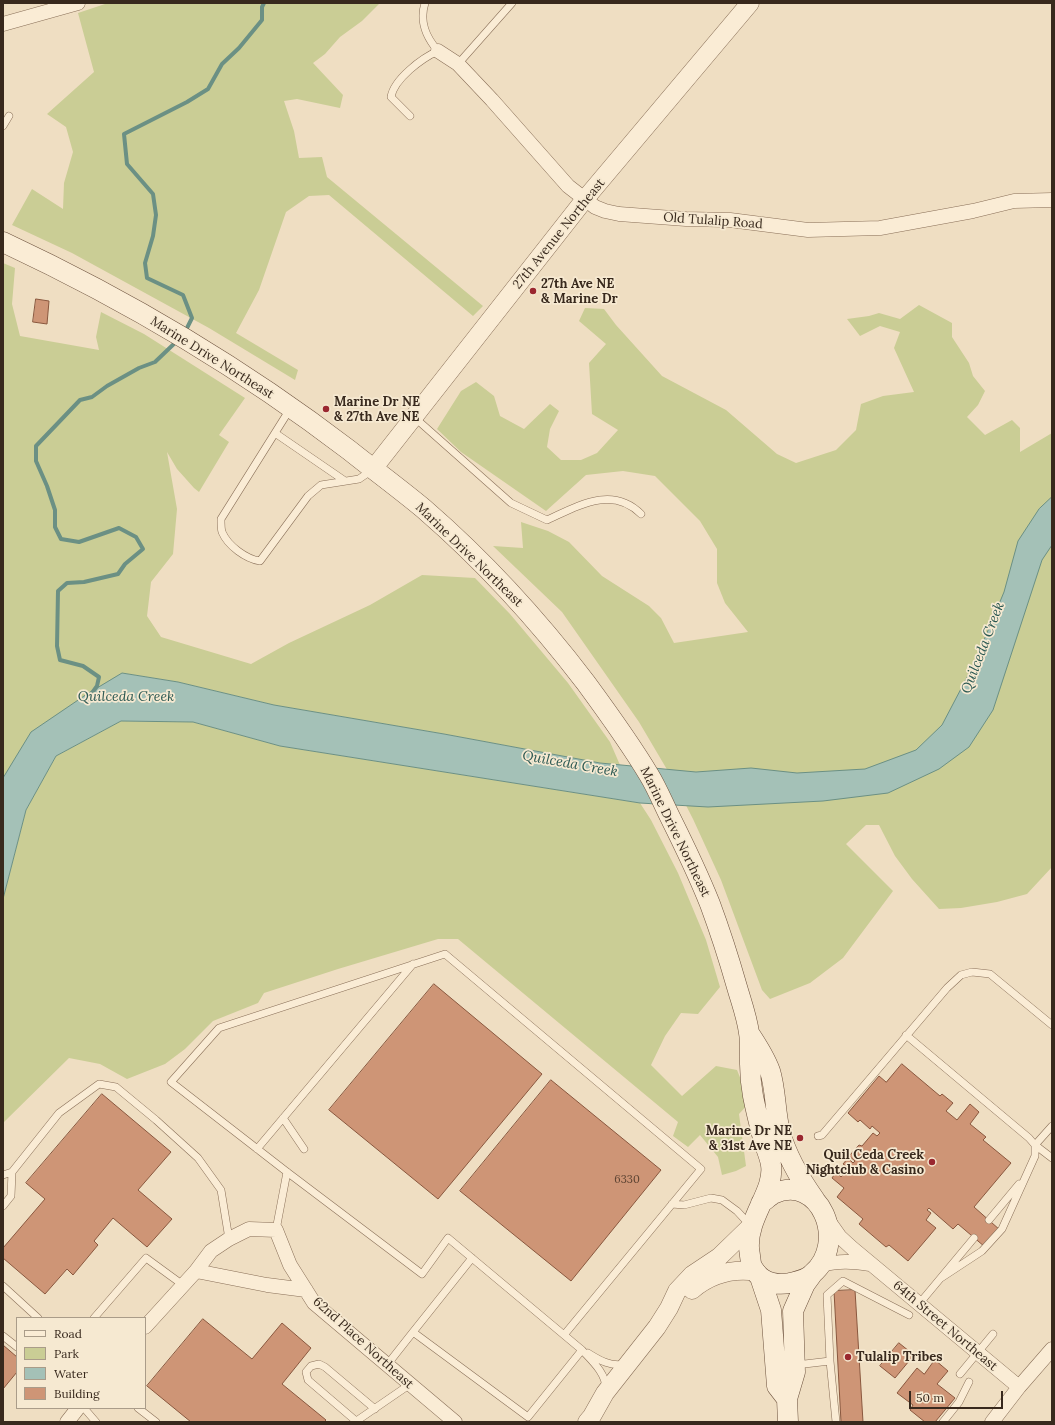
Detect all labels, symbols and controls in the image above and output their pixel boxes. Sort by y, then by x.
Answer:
street label: 27th Avenue Northeast [510,176,608,292]
street label: Old Tulalip Road [663,210,763,232]
place label: 27th Ave NE & Marine Dr [541,276,618,307]
marker: 27th Ave NE & Marine Dr [528,286,538,296]
street label: Marine Drive Northeast [147,314,277,402]
place label: Marine Dr NE & 27th Ave NE [334,394,420,425]
marker: Marine Dr NE & 27th Ave NE [321,404,331,414]
street label: Marine Drive Northeast [412,500,526,610]
water label: Quilceda Creek [958,600,1008,696]
water label: Quilceda Creek [78,689,174,705]
water label: Quilceda Creek [521,747,619,781]
street label: Marine Drive Northeast [637,764,713,900]
place label: Marine Dr NE & 31st Ave NE [706,1123,792,1154]
marker: Marine Dr NE & 31st Ave NE [795,1133,805,1143]
place label: Quil Ceda Creek Nightclub & Casino [806,1147,924,1178]
marker: Quil Ceda Creek Nightclub & Casino [927,1157,937,1167]
house number: 6330 [614,1173,640,1187]
street label: 64th Street Northeast [890,1278,1000,1374]
street label: 62nd Place Northeast [310,1294,416,1392]
legend [16,1317,146,1409]
text: Road [54,1326,82,1341]
text: Park [54,1346,79,1361]
place label: Tulalip Tribes [856,1349,943,1365]
marker: Tulalip Tribes [843,1352,853,1362]
text: Water [54,1366,88,1381]
scale bar [911,1383,1005,1409]
text: Building [54,1386,100,1401]
text: 50 m [916,1390,944,1405]

